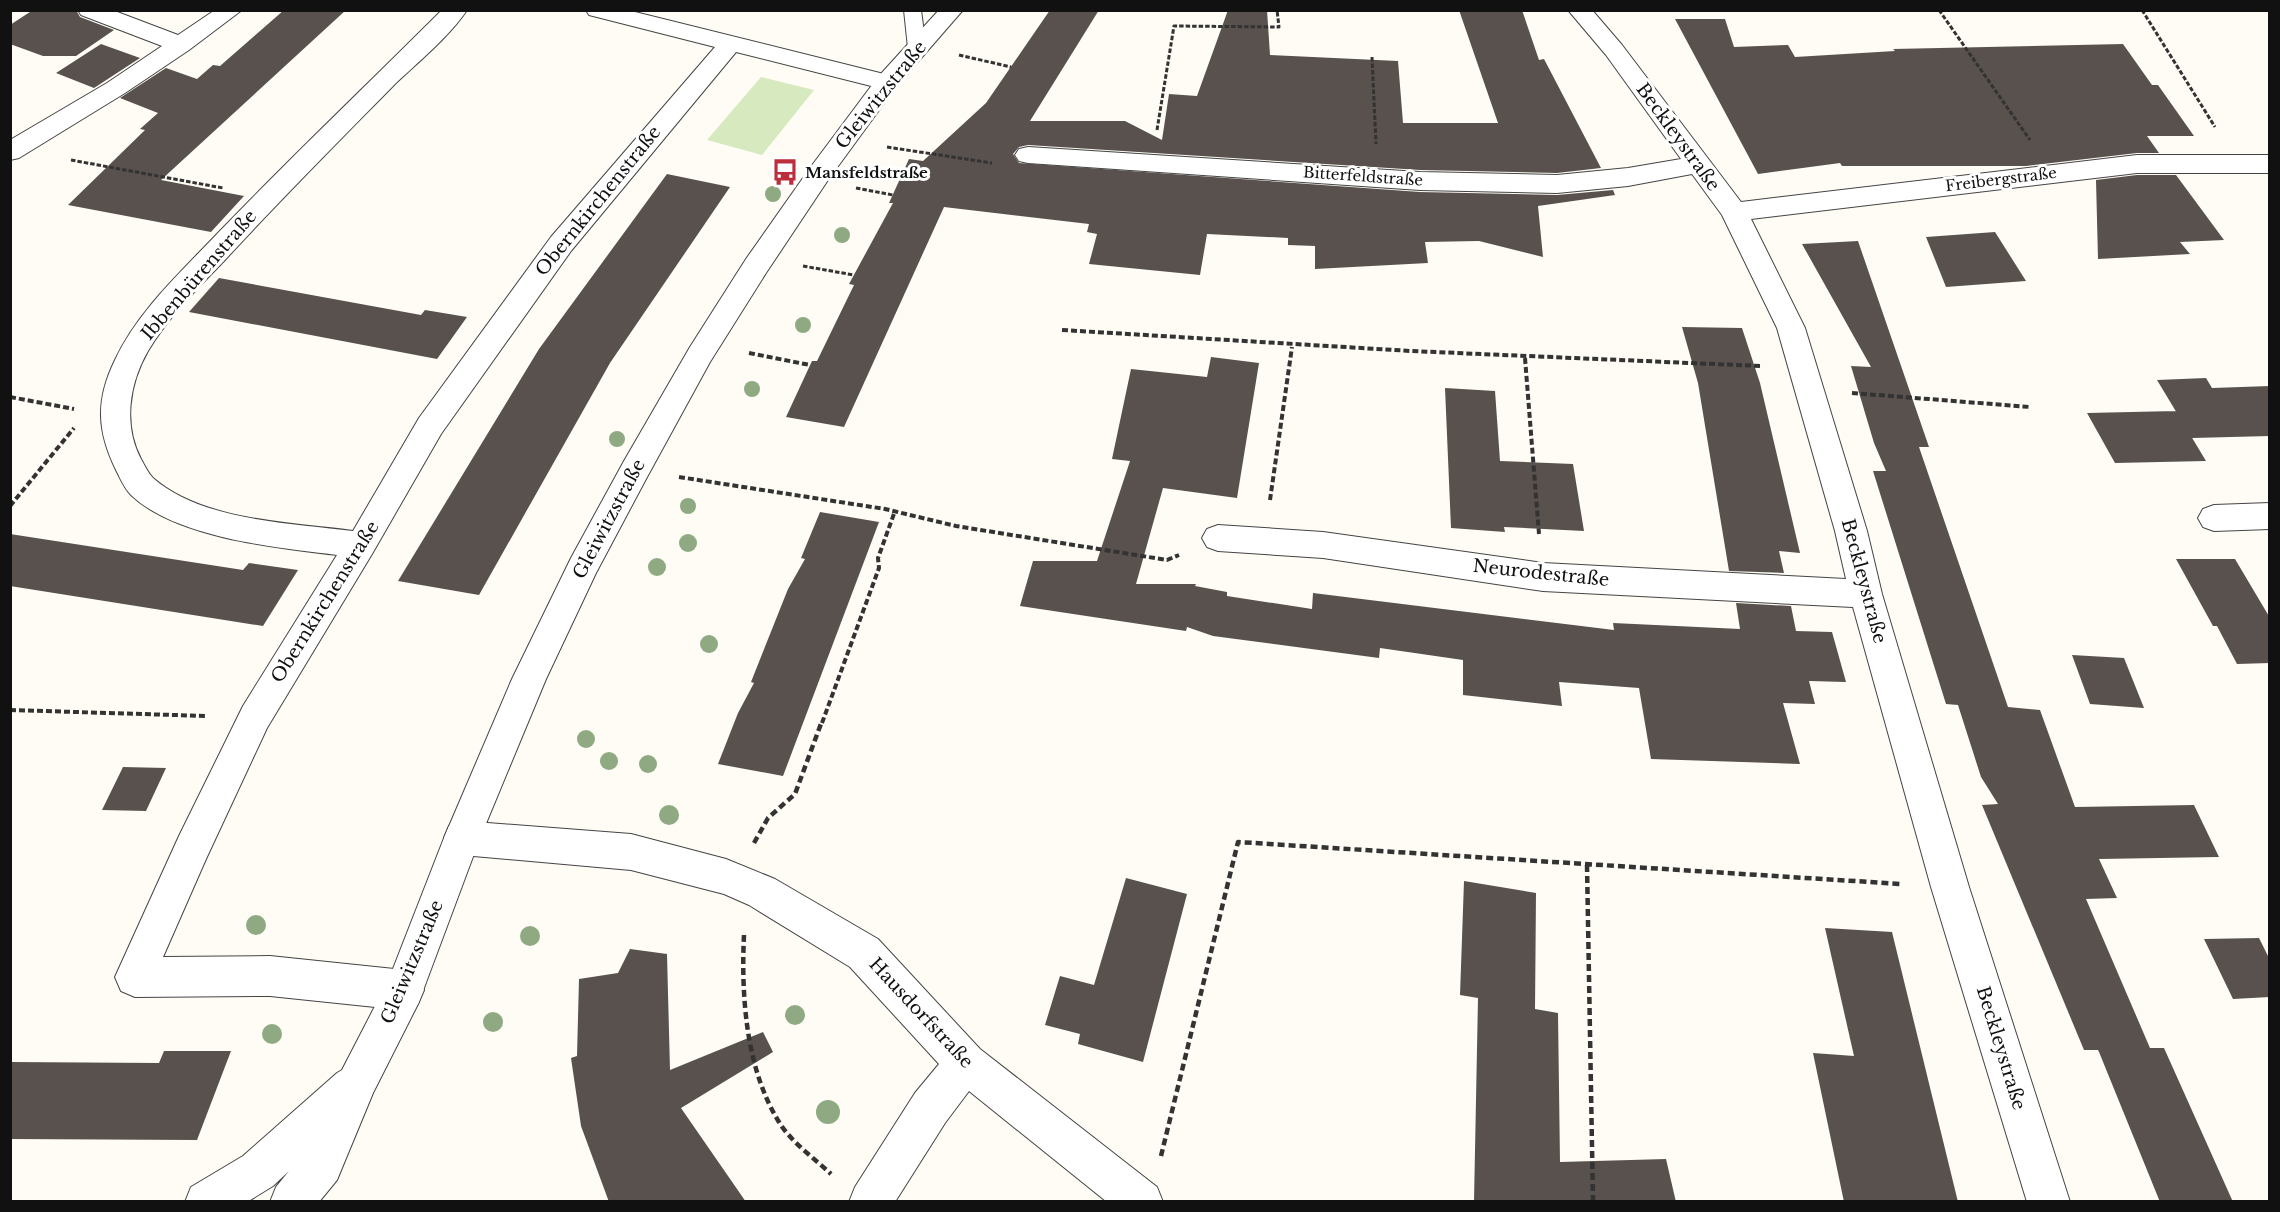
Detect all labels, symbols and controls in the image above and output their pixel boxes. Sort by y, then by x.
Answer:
street label: Gleiwitzstraße [831,37,931,153]
street label: Beckleystraße [1631,79,1725,195]
street label: Obernkirchenstraße [531,122,665,280]
bus stop icon: Mansfeldstraße [770,157,800,187]
street label: Bitterfeldstraße [1302,162,1424,190]
place label: Mansfeldstraße [805,163,928,182]
street label: Freibergstraße [1944,163,2058,195]
street label: Ibbenbürenstraße [137,206,261,344]
street label: Gleiwitzstraße [568,455,650,583]
street label: Beckleystraße [1837,516,1891,646]
street label: Obernkirchenstraße [266,517,384,687]
street label: Neurodestraße [1472,555,1610,591]
street label: Gleiwitzstraße [376,897,448,1027]
street label: Hausdorfstraße [864,953,978,1073]
street label: Beckleystraße [1972,983,2030,1113]

